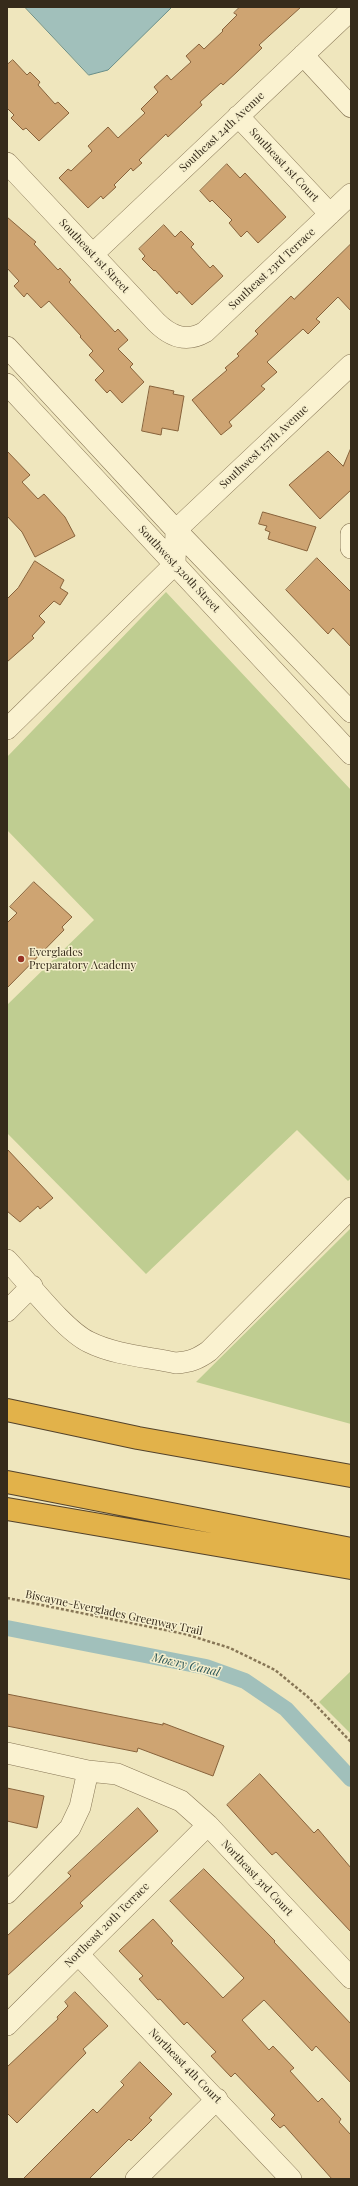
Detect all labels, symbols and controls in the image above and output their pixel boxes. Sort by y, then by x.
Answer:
street label: Southeast 24th Avenue [177,89,267,175]
street label: Southeast 1st Court [247,125,321,205]
street label: Southeast 1st Street [56,216,132,296]
street label: Southeast 23rd Terrace [226,225,318,313]
street label: Southwest 157th Avenue [217,402,311,492]
street label: Southwest 320th Street [135,523,223,615]
place label: Everglades Preparatory Academy [29,946,136,972]
marker: Everglades Preparatory Academy [16,954,26,964]
street label: Biscayne-Everglades Greenway Trail [24,1588,204,1638]
water label: Mowry Canal [151,1650,221,1680]
street label: Northeast 3rd Court [218,1837,296,1919]
street label: Northeast 20th Terrace [62,1880,152,1970]
street label: Northeast 4th Court [146,2026,224,2106]

